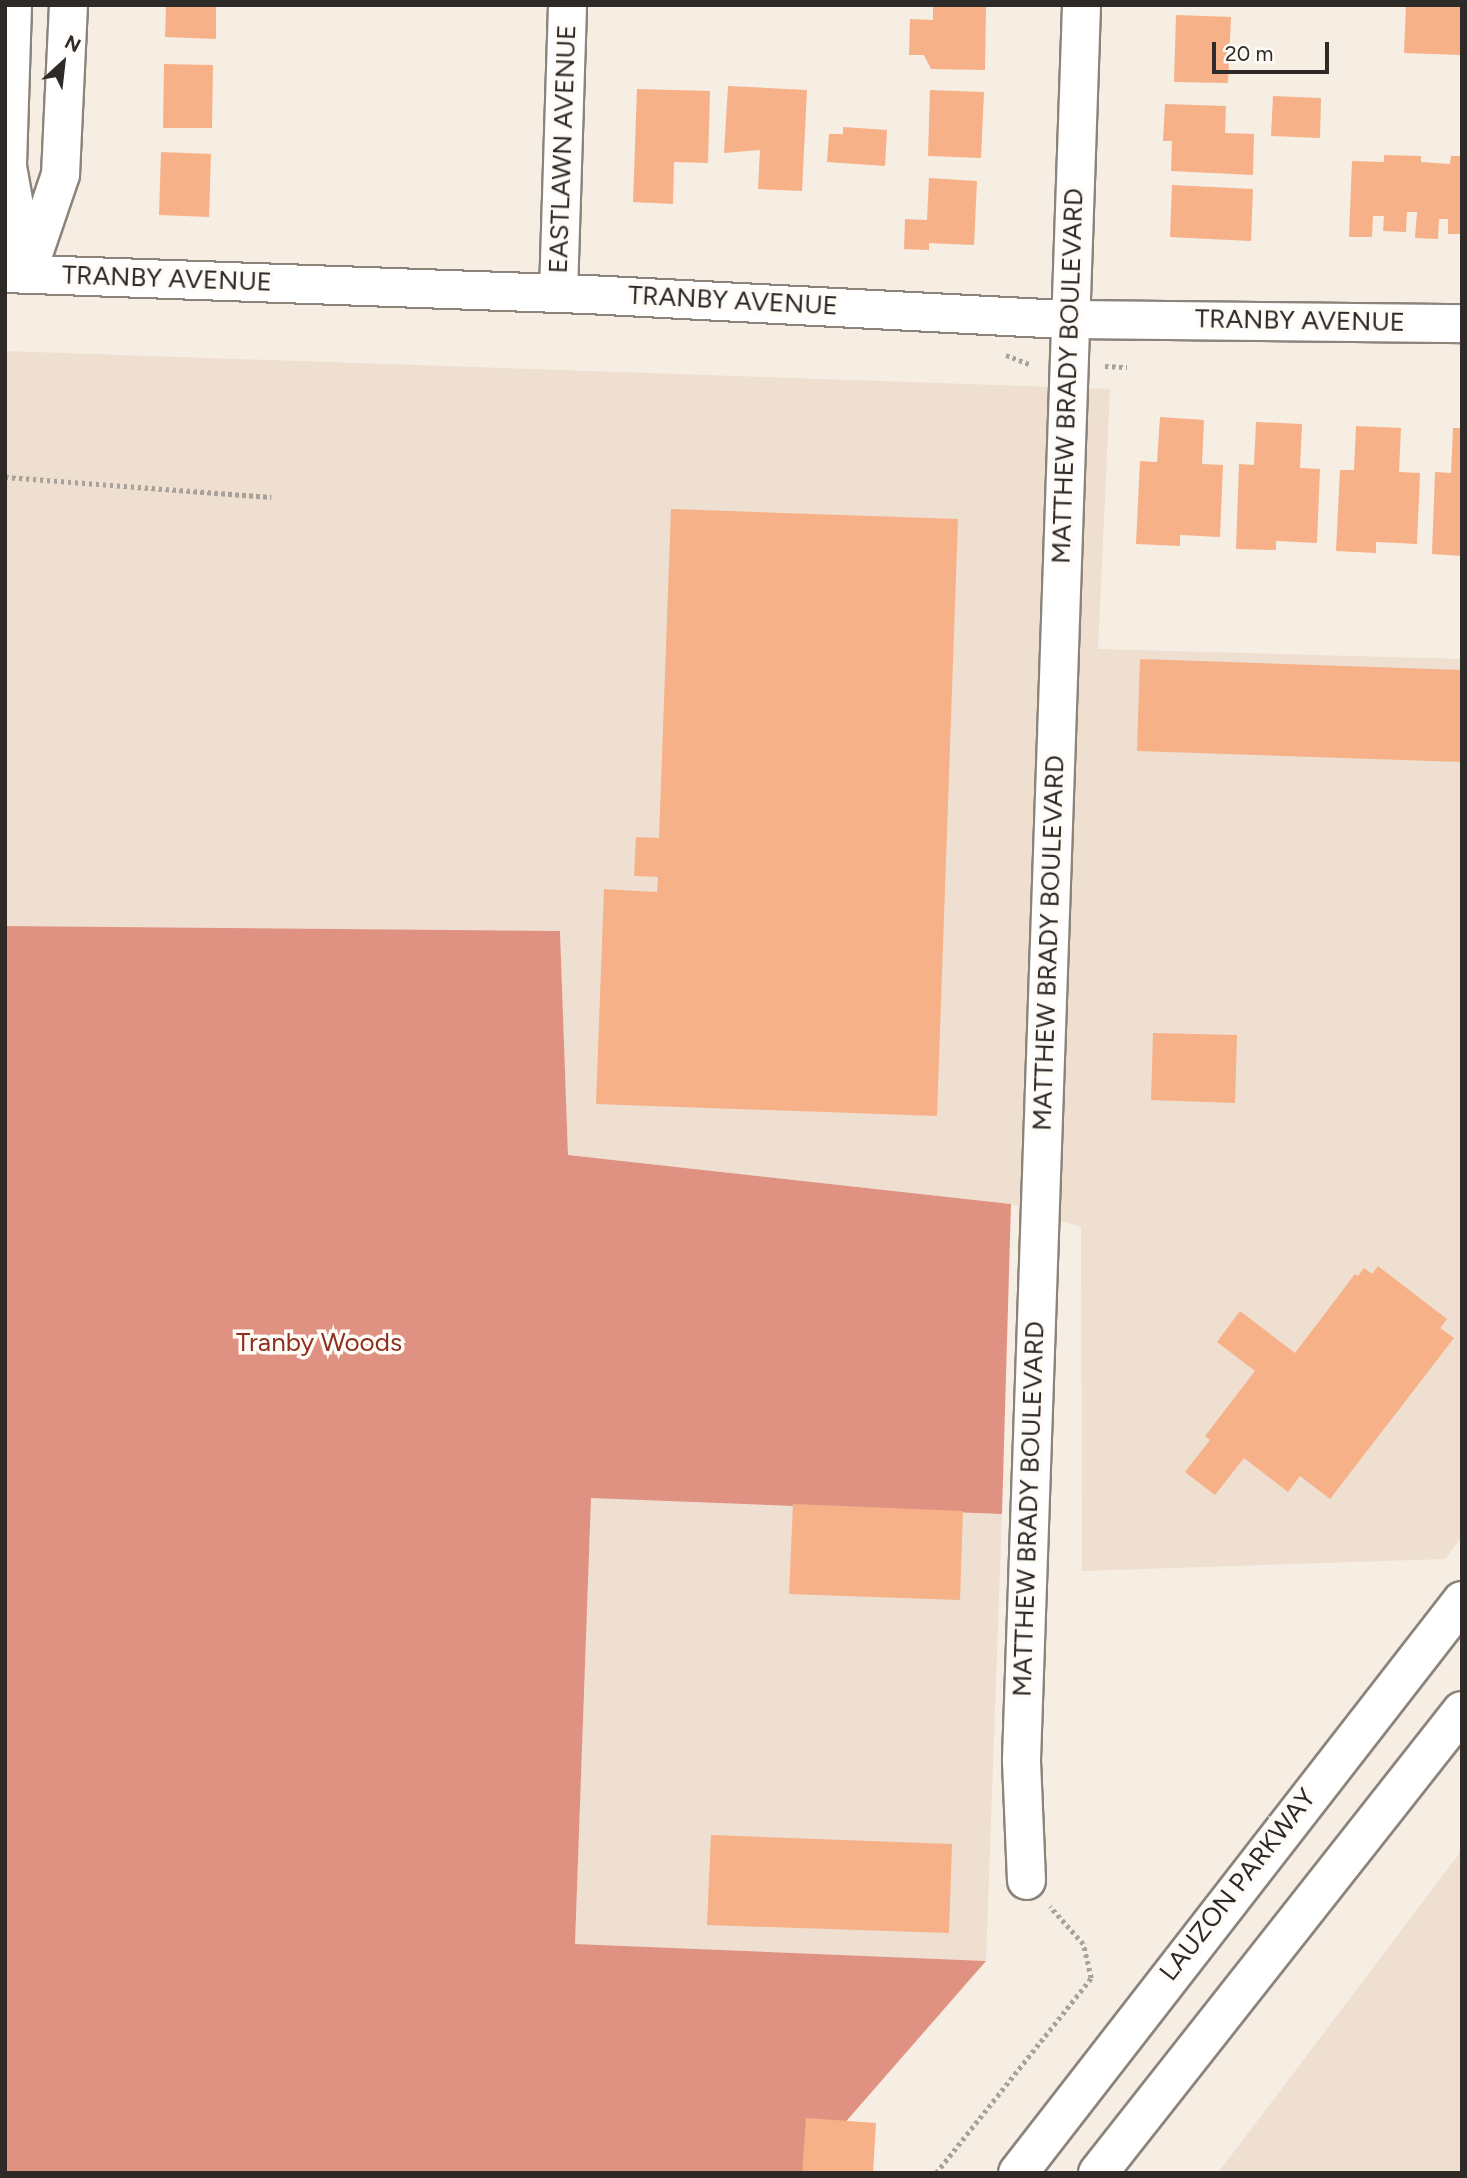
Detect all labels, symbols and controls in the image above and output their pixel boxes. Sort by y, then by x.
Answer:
street label: EASTLAWN AVENUE [543,24,583,274]
north arrow [28,28,98,98]
scale bar [1215,28,1332,72]
text: N [61,30,85,57]
text: 20 m [1225,41,1273,66]
street label: MATTHEW BRADY BOULEVARD [1046,188,1090,564]
street label: TRANBY AVENUE [61,260,273,298]
street label: TRANBY AVENUE [627,280,839,322]
street label: TRANBY AVENUE [1195,304,1405,338]
street label: MATTHEW BRADY BOULEVARD [1027,755,1071,1131]
street label: MATTHEW BRADY BOULEVARD [1007,1321,1051,1697]
park label: Tranby Woods [236,1327,402,1359]
street label: LAUZON PARKWAY [1153,1783,1323,1987]

